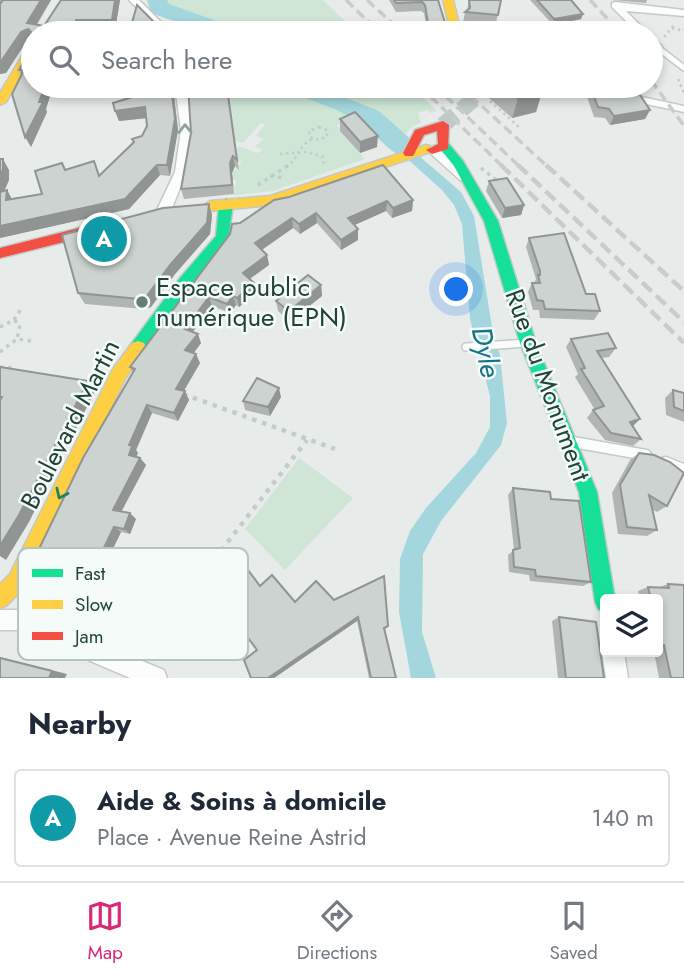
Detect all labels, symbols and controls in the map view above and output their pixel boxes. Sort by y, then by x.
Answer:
search box [21,21,663,98]
icon: search [45,41,83,79]
text: Search here [101,41,233,79]
one-way arrow [177,123,193,134]
pin: A [81,213,127,265]
place label: Espace public numérique (EPN) [156,268,347,336]
your location [439,272,473,306]
street label: Rue du Monument [496,284,601,487]
marker: Espace public numérique (EPN) [134,294,150,310]
water label: Dyle [461,323,511,381]
street label: Boulevard Martin [11,333,129,515]
one-way arrow [56,487,70,499]
legend [18,548,248,660]
text: Fast [75,560,106,587]
text: Slow [75,591,113,618]
map controls [600,594,663,657]
button: layers [600,594,663,657]
text: Jam [72,623,104,650]
text: Nearby [28,702,131,745]
text: Aide & Soins à domicile [97,782,387,820]
text: A [45,801,61,835]
text: 140 m [592,801,654,835]
text: Place · Avenue Reine Astrid [97,820,367,854]
tab: Map [86,897,124,966]
tab: Directions [297,897,377,966]
tab: Saved [550,897,598,966]

